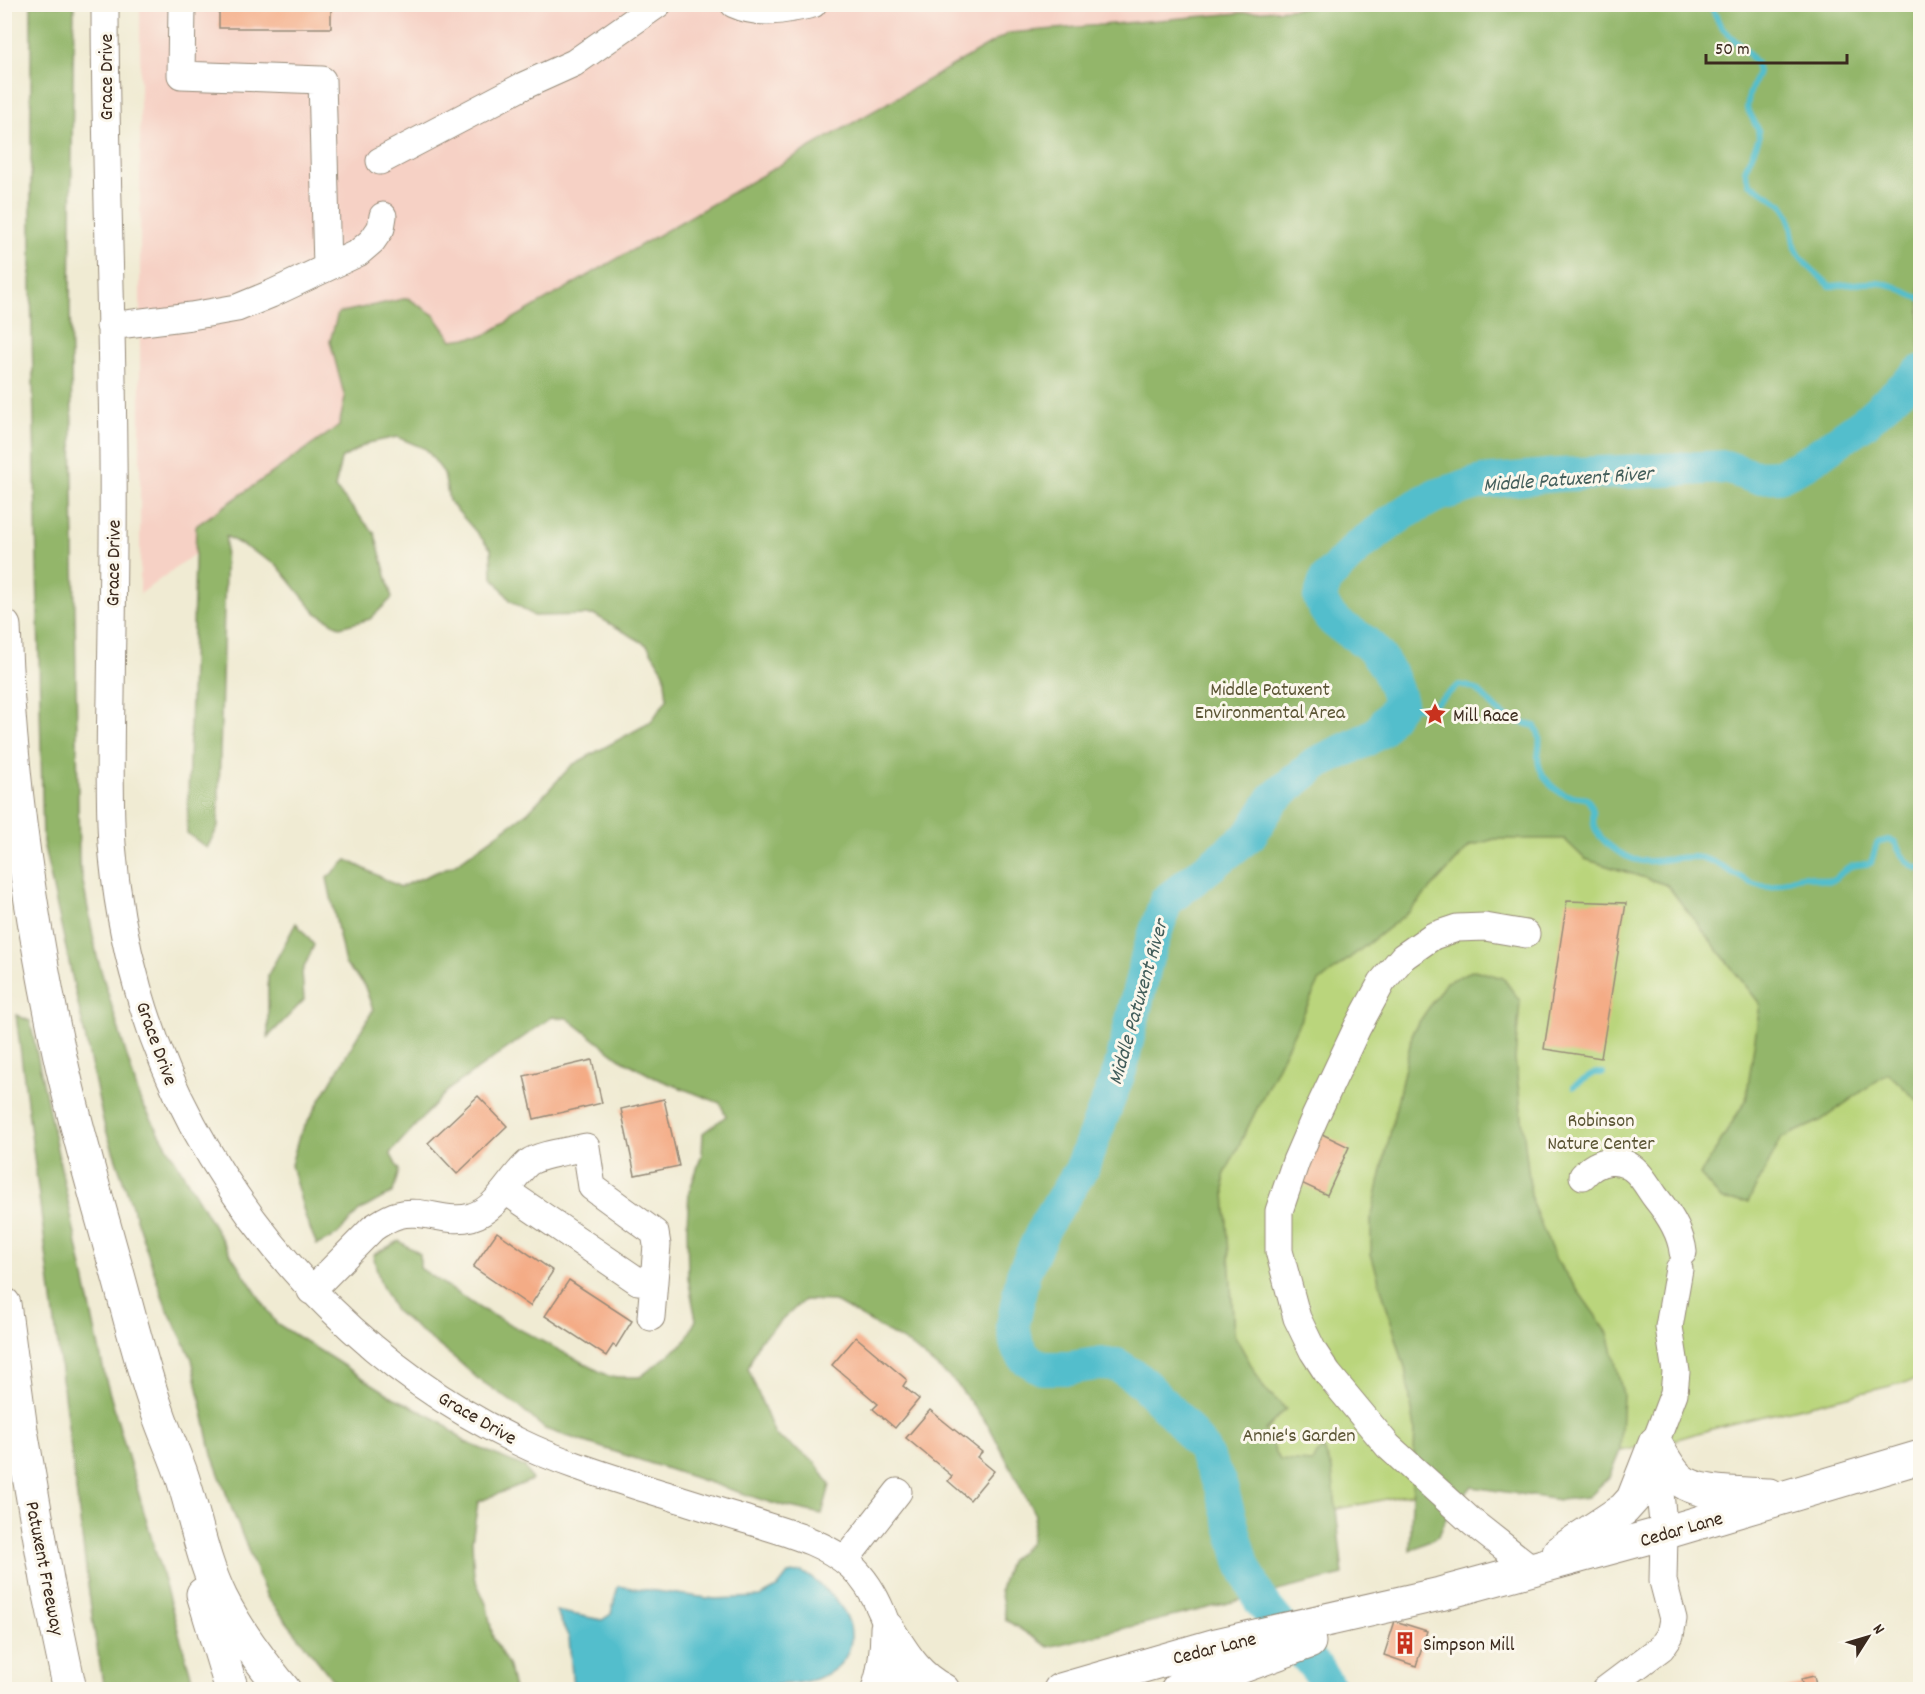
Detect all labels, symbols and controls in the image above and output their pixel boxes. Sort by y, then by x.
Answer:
scale bar [1706,27,1847,65]
street label: Grace Drive [94,33,122,120]
text: 50 m [1715,38,1750,63]
water label: Middle Patuxent River [1482,460,1656,502]
street label: Grace Drive [100,519,130,607]
park label: Middle Patuxent Environmental Area [1195,677,1346,728]
place icon: Mill Race [1422,701,1448,727]
place label: Mill Race [1453,703,1519,731]
water label: Middle Patuxent River [1102,915,1178,1089]
street label: Grace Drive [127,998,183,1090]
park label: Robinson Nature Center [1547,1108,1655,1159]
street label: Grace Drive [432,1386,521,1454]
park label: Annie's Garden [1242,1423,1356,1451]
street label: Patuxent Freeway [16,1499,70,1639]
street label: Cedar Lane [1637,1506,1727,1556]
north arrow [1838,1607,1898,1667]
text: N [1866,1619,1890,1640]
street label: Cedar Lane [1170,1626,1260,1674]
building icon: Simpson Mill [1392,1630,1418,1656]
place label: Simpson Mill [1423,1632,1515,1660]

